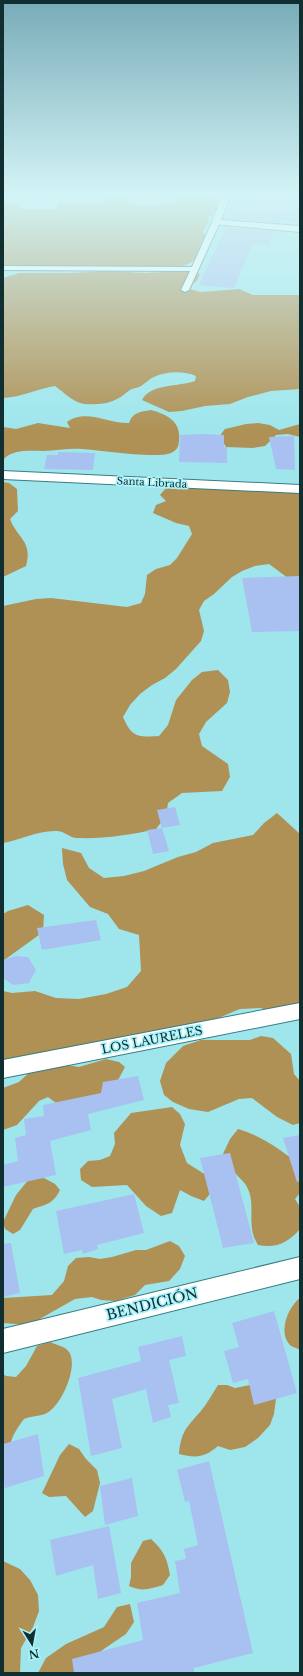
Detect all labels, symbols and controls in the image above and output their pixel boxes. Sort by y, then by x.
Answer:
street label: Santa Librada [116,474,188,491]
street label: LOS LAURELES [100,1022,204,1057]
street label: BENDICIÓN [104,1284,200,1324]
north arrow [12,1624,52,1664]
text: N [27,1646,40,1662]

